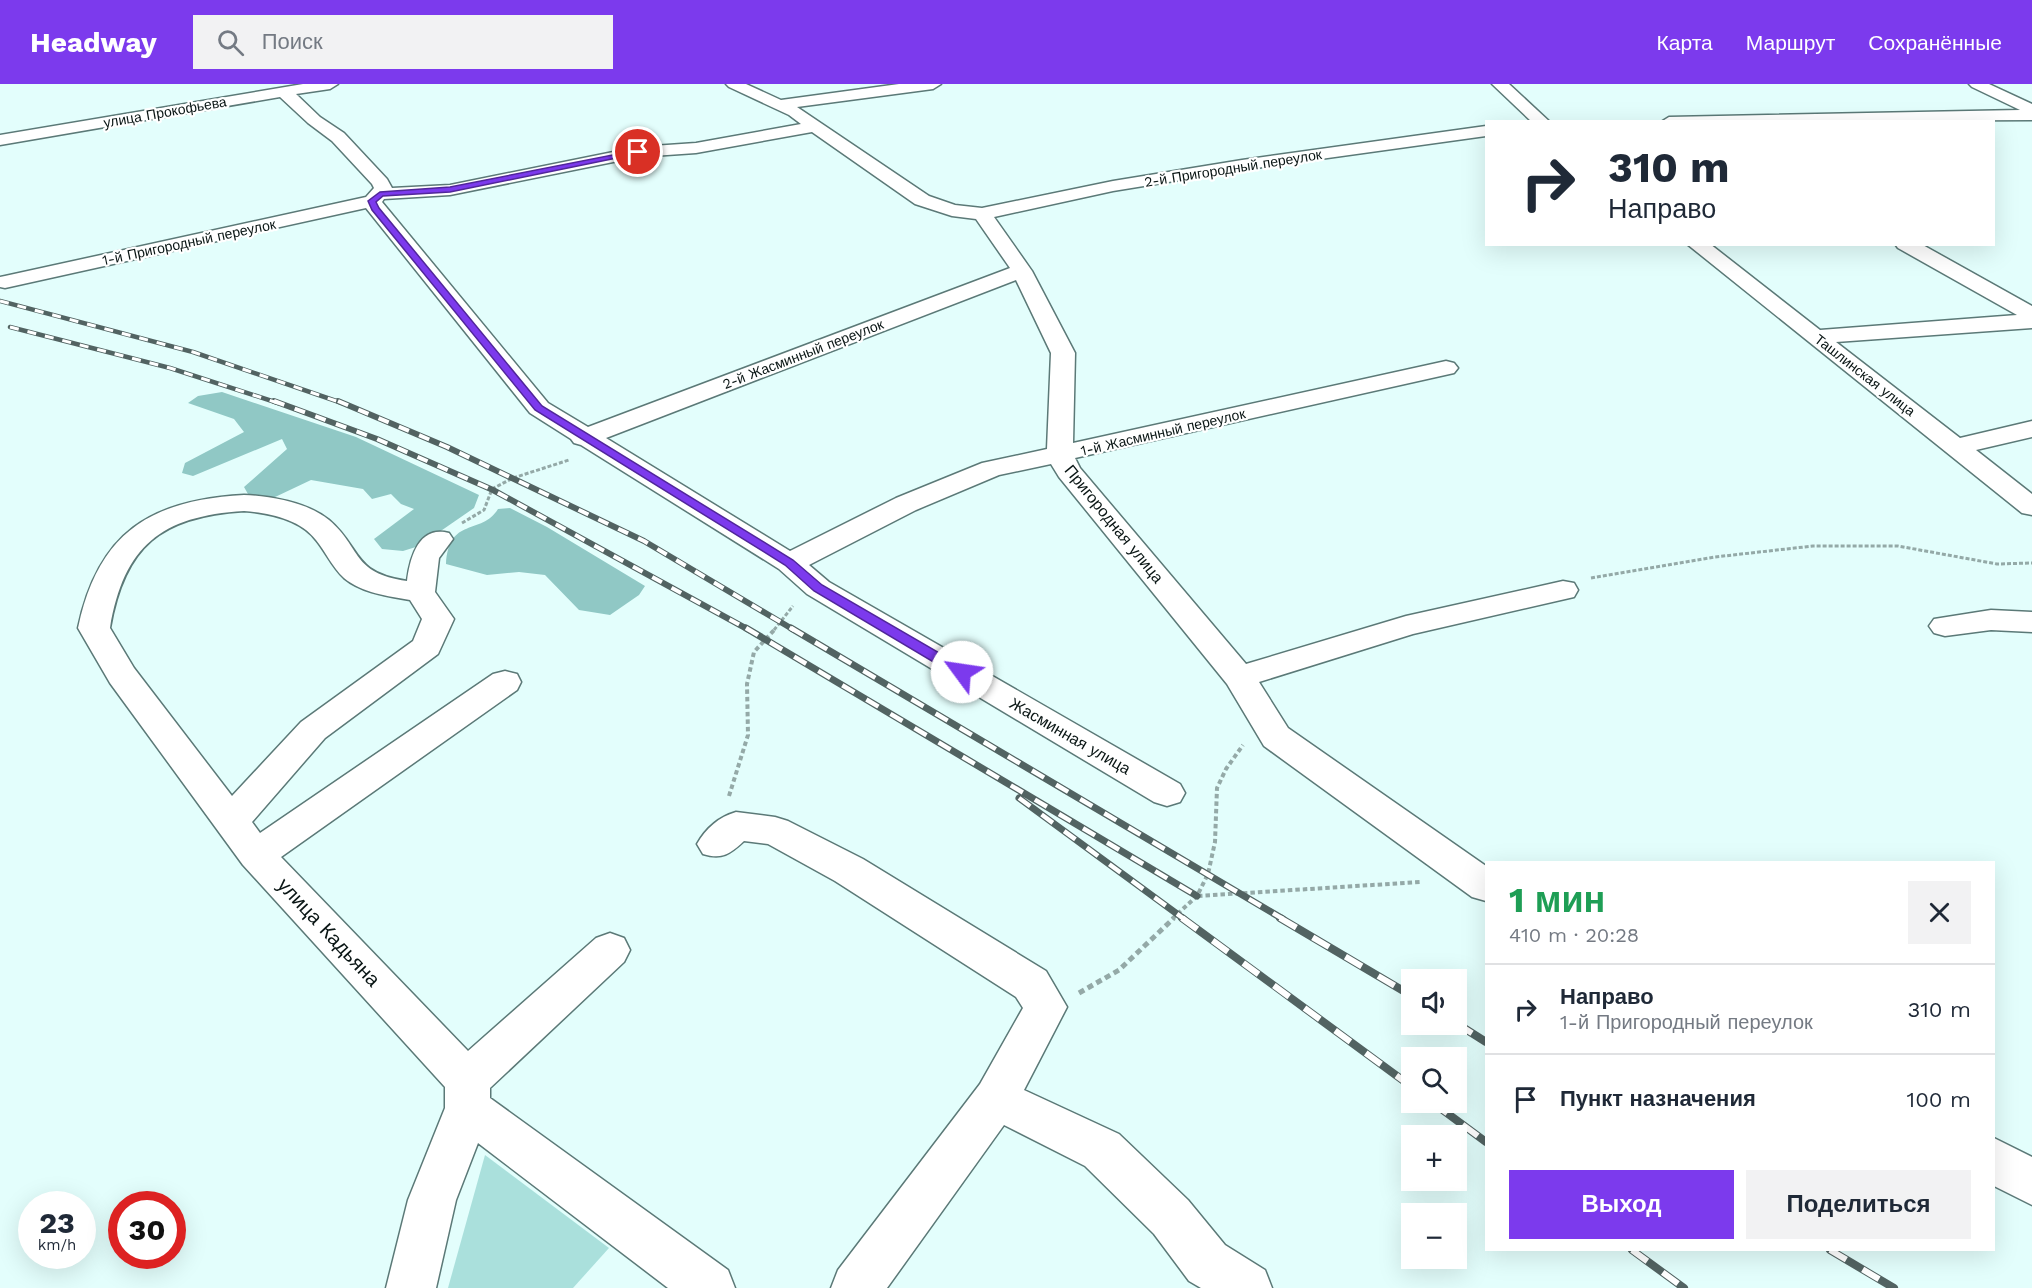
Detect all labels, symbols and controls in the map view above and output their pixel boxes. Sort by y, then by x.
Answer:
search box [193,15,613,69]
text: Headway [30,26,157,59]
icon: search [214,26,247,59]
text: Поиск [262,29,323,54]
text: Карта [1657,30,1713,55]
text: Маршрут [1746,30,1835,55]
text: Сохранённые [1868,30,2002,55]
street label: улица Прокофьева [102,93,228,131]
pin [612,126,663,177]
icon: arrive [621,135,654,168]
text: 310 m [1608,143,1730,192]
icon: right [1509,144,1587,222]
street label: 2-й Пригородный переулок [1143,146,1324,190]
text: Направо [1608,193,1716,225]
street label: 1-й Пригородный переулок [101,216,278,268]
street label: 2-й Жасминный переулок [720,316,886,392]
street label: Ташлинская улица [1812,331,1918,419]
street label: 1-й Жасминный переулок [1079,405,1248,459]
street label: Пригородная улица [1061,461,1167,587]
position arrow [930,640,994,704]
street label: Жасминная улица [1006,694,1134,778]
street label: улица Кадьяна [273,873,386,992]
text: 1 мин [1509,879,1605,921]
button: close [1908,881,1971,944]
text: 410 m · 20:28 [1509,923,1639,947]
map controls [1401,969,1467,1269]
button: sound [1401,969,1467,1035]
text: Направо [1560,984,1654,1009]
icon: right [1509,993,1542,1026]
text: 310 m [1907,997,1971,1022]
text: 1-й Пригородный переулок [1560,1010,1813,1034]
button: search [1401,1047,1467,1113]
icon: arrive [1509,1083,1542,1116]
text: Пункт назначения [1560,1086,1756,1111]
text: 100 m [1907,1087,1971,1112]
button: + [1401,1125,1467,1191]
button: Выход [1509,1170,1734,1239]
button: Поделиться [1746,1170,1971,1239]
speed limit sign: 30 [108,1191,186,1269]
button: − [1401,1203,1467,1269]
text: 23 [39,1205,75,1240]
text: km/h [38,1236,76,1254]

